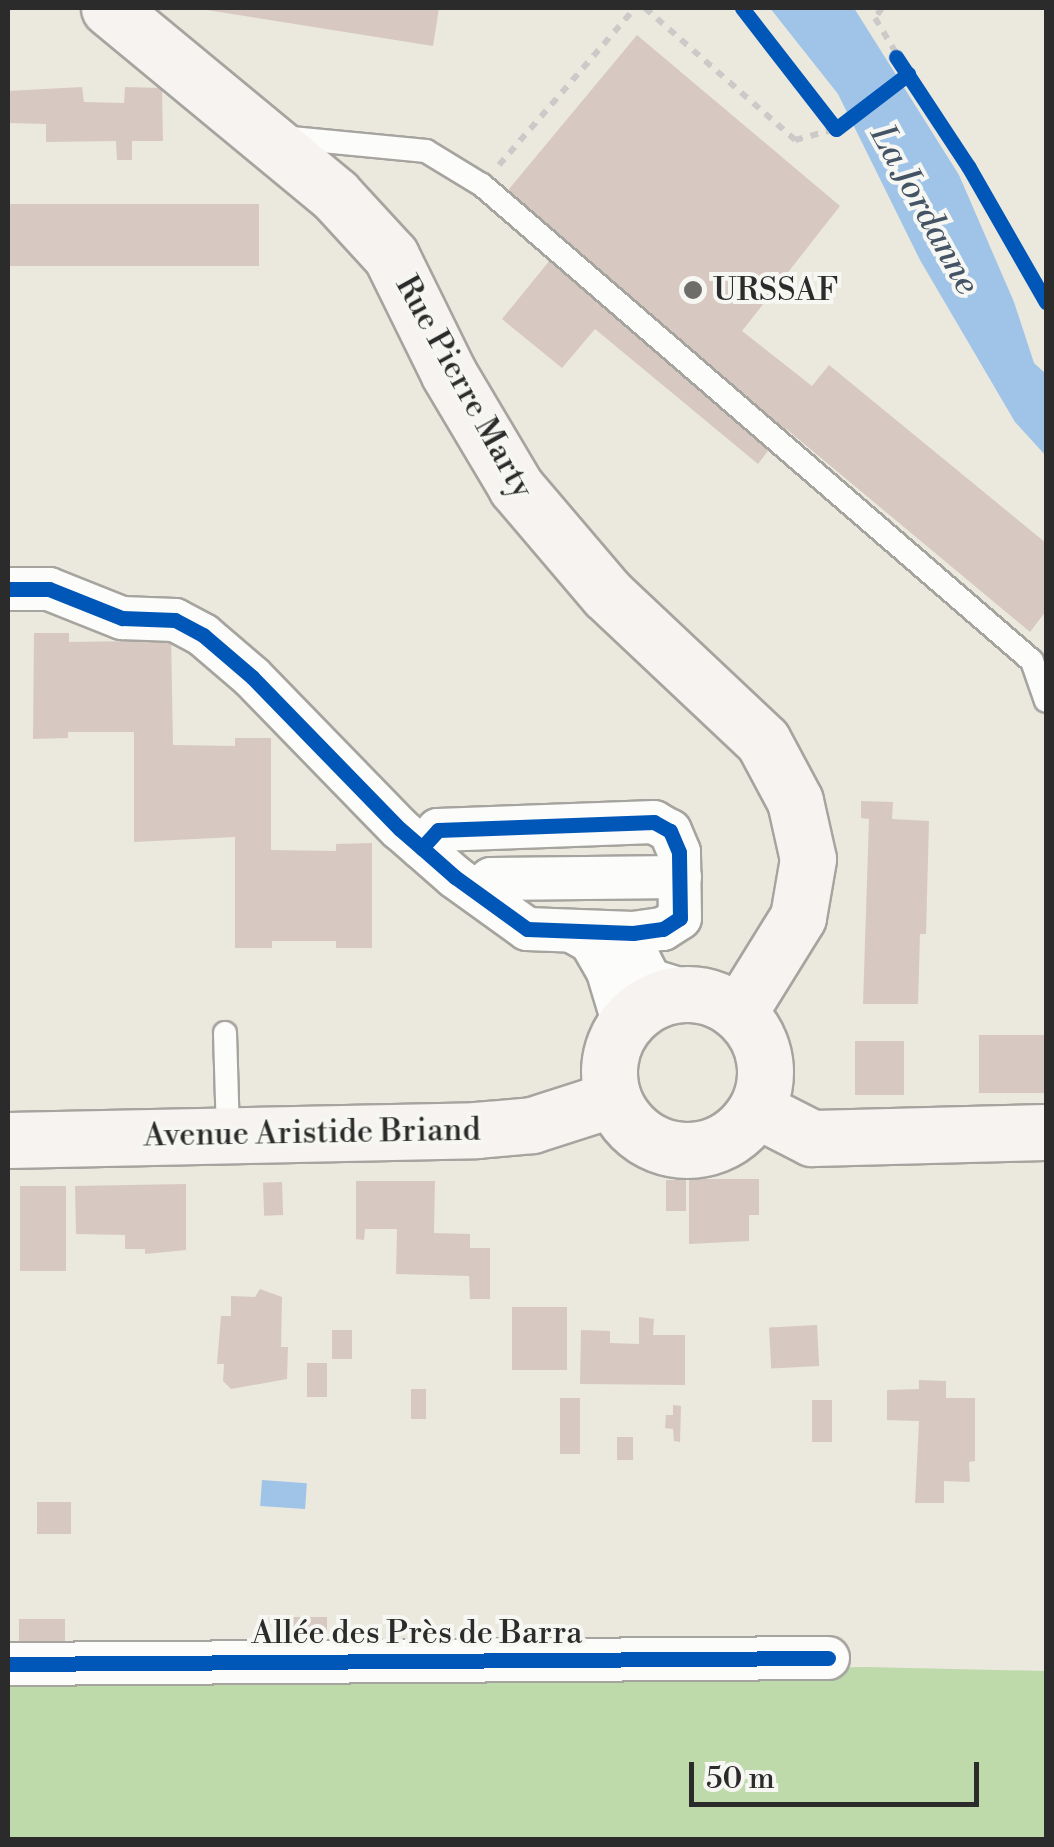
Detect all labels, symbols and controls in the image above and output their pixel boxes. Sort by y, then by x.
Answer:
water label: La Jordanne [860,118,988,302]
street label: Rue Pierre Marty [387,269,541,505]
place label: URSSAF [713,271,838,309]
marker: URSSAF [682,279,704,301]
street label: Avenue Aristide Briand [143,1111,481,1155]
street label: Allée des Près de Barra [252,1614,582,1652]
scale bar [694,1742,984,1804]
text: 50 m [706,1760,775,1798]

